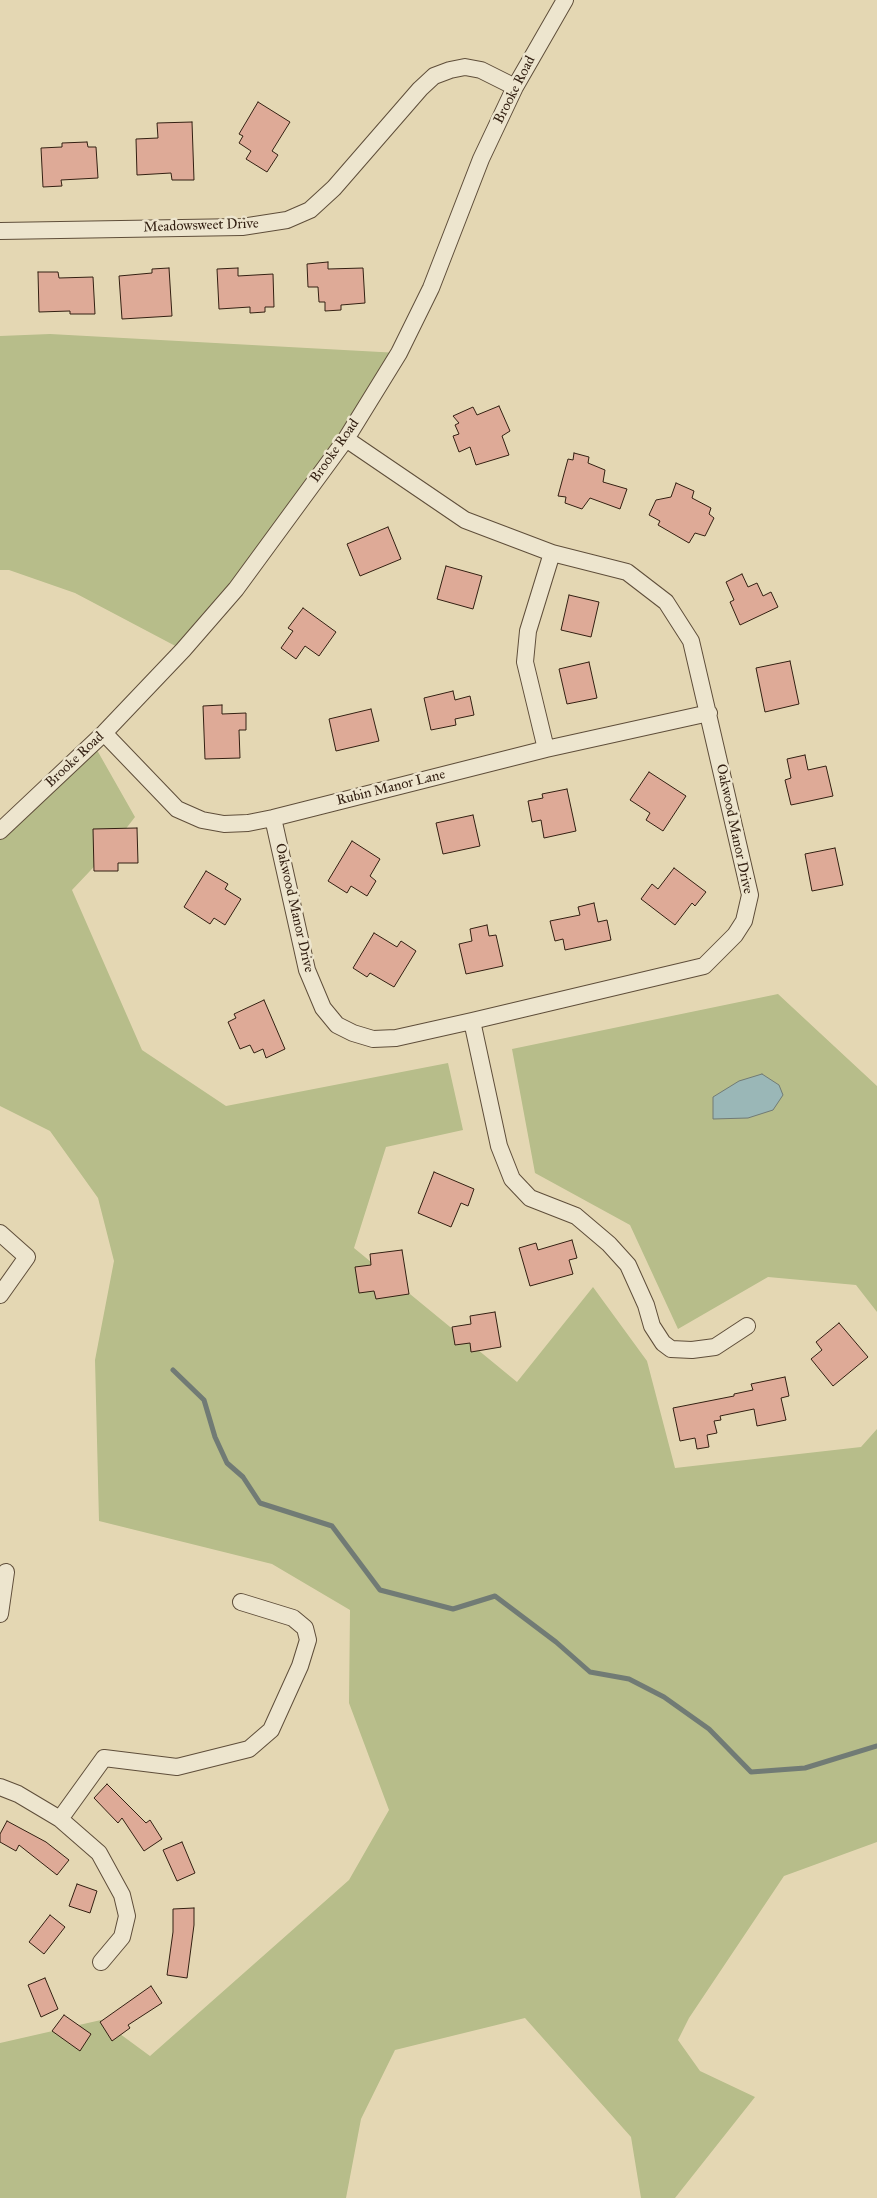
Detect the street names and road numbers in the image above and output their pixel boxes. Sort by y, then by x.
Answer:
street label: Brooke Road [491,53,539,127]
street label: Meadowsweet Drive [143,216,259,236]
street label: Brooke Road [307,416,363,486]
street label: Brooke Road [42,729,108,791]
street label: Oakwood Manor Drive [712,763,756,895]
street label: Rubin Manor Lane [335,766,447,810]
street label: Oakwood Manor Drive [271,842,317,974]

